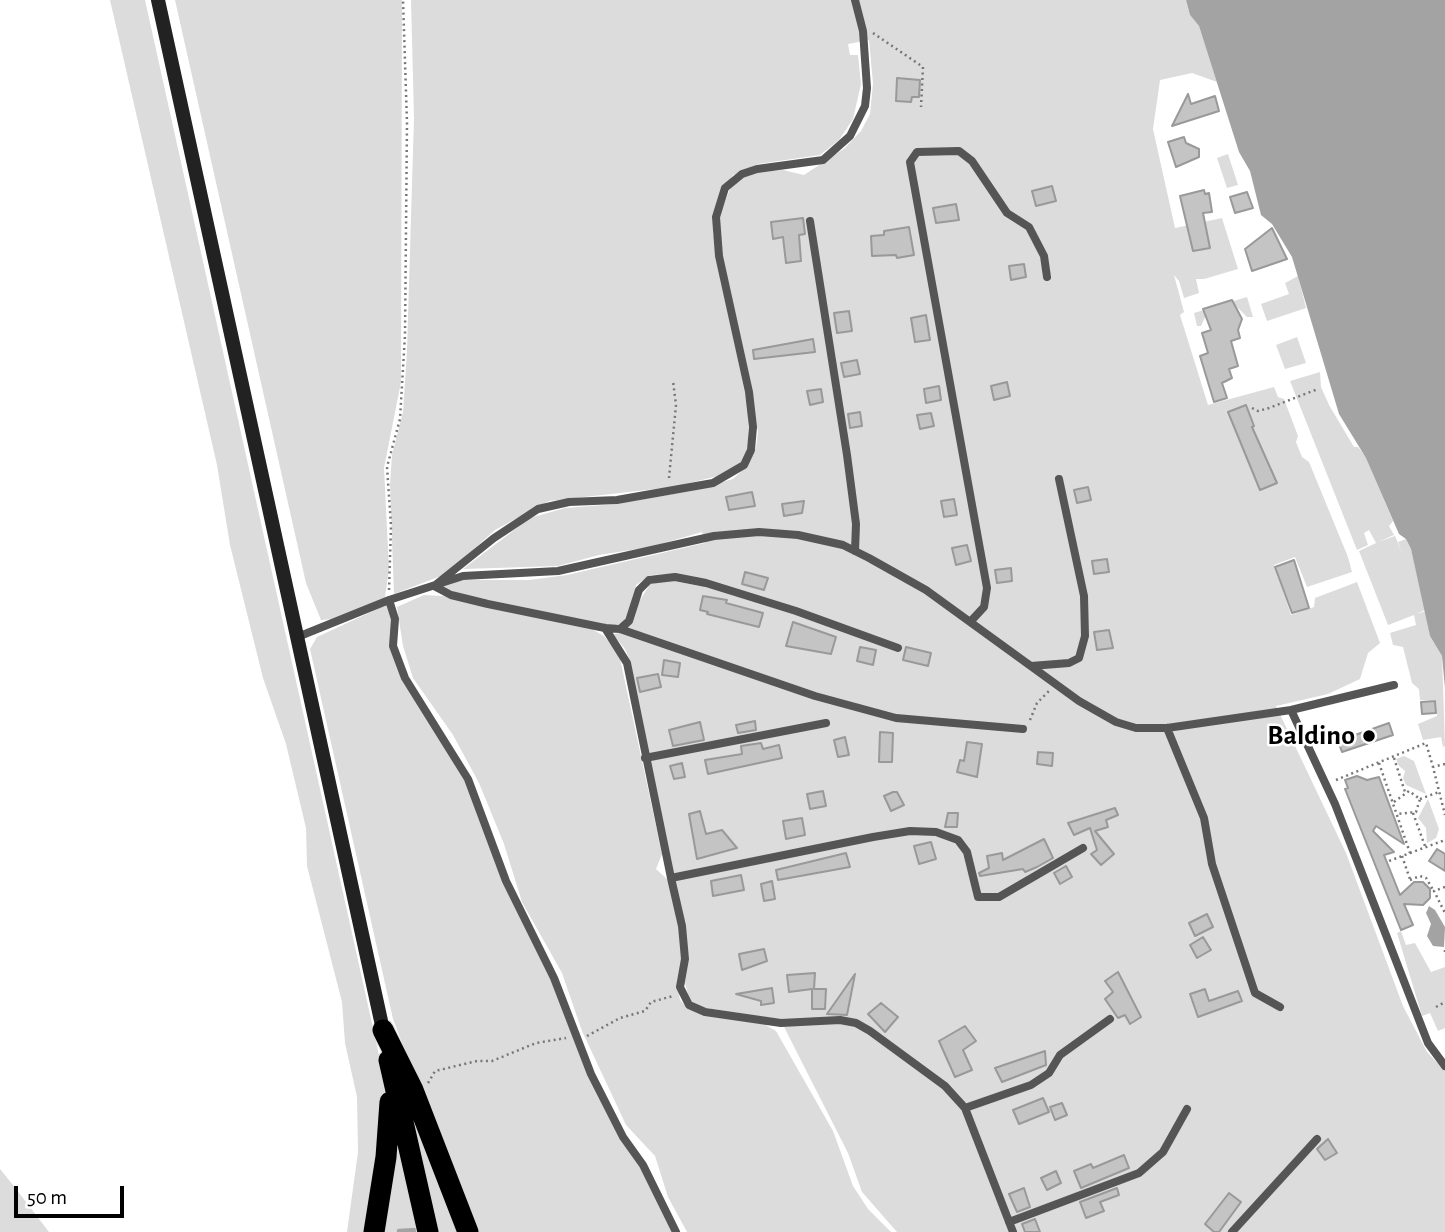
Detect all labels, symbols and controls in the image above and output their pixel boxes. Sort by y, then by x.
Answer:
place label: Baldino [1267,719,1355,753]
marker: Baldino [1361,728,1377,744]
scale bar [18,1172,128,1216]
text: 50 m [27,1187,67,1208]

